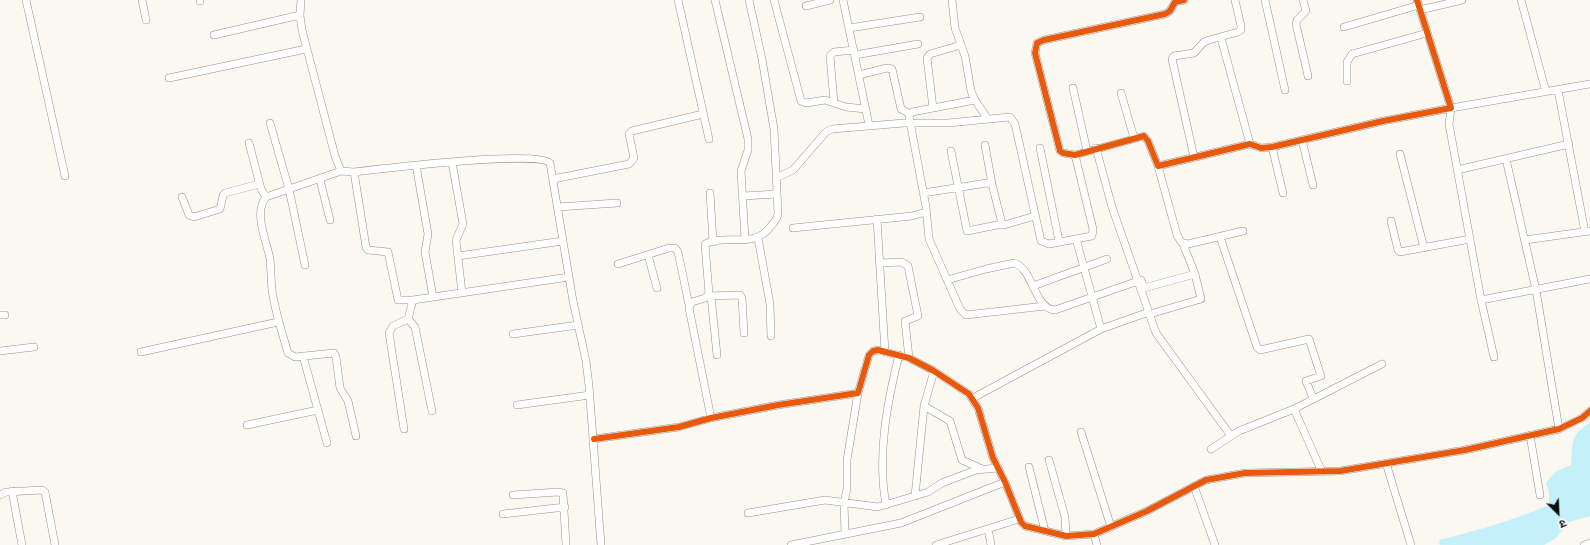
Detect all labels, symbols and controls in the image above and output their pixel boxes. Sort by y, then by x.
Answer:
north arrow [1538,493,1578,533]
text: उ [1557,516,1569,532]

